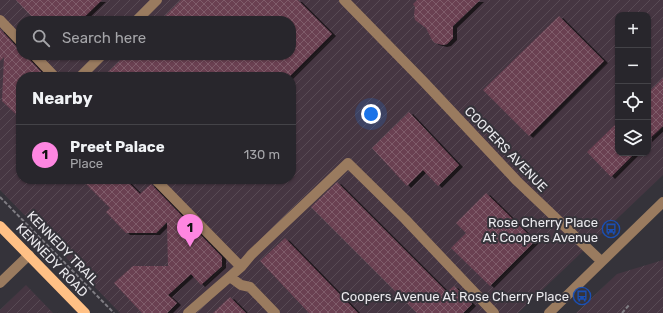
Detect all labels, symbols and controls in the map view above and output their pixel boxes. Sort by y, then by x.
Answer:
map controls [615,12,651,156]
button: + [615,12,651,48]
search box [16,16,296,60]
icon: search [30,27,52,49]
text: Search here [62,29,146,47]
button: − [615,48,651,84]
button: locate [615,84,651,120]
text: Nearby [32,88,93,108]
street label: COOPERS AVENUE [462,103,551,195]
your location [361,104,381,124]
button: layers [615,120,651,156]
text: Preet Palace [70,138,165,156]
text: 1 [42,147,48,162]
text: 130 m [244,147,280,162]
text: Place [70,156,103,171]
street label: KENNEDY TRAIL [24,208,102,288]
pin: 1 [177,214,203,247]
place label: Rose Cherry Place At Coopers Avenue [483,215,598,245]
bus stop icon: Rose Cherry Place At Coopers Avenue [601,219,621,239]
street label: KENNEDY ROAD [13,220,91,300]
bus stop icon: Coopers Avenue At Rose Cherry Place [572,286,592,306]
place label: Coopers Avenue At Rose Cherry Place [341,289,569,304]

